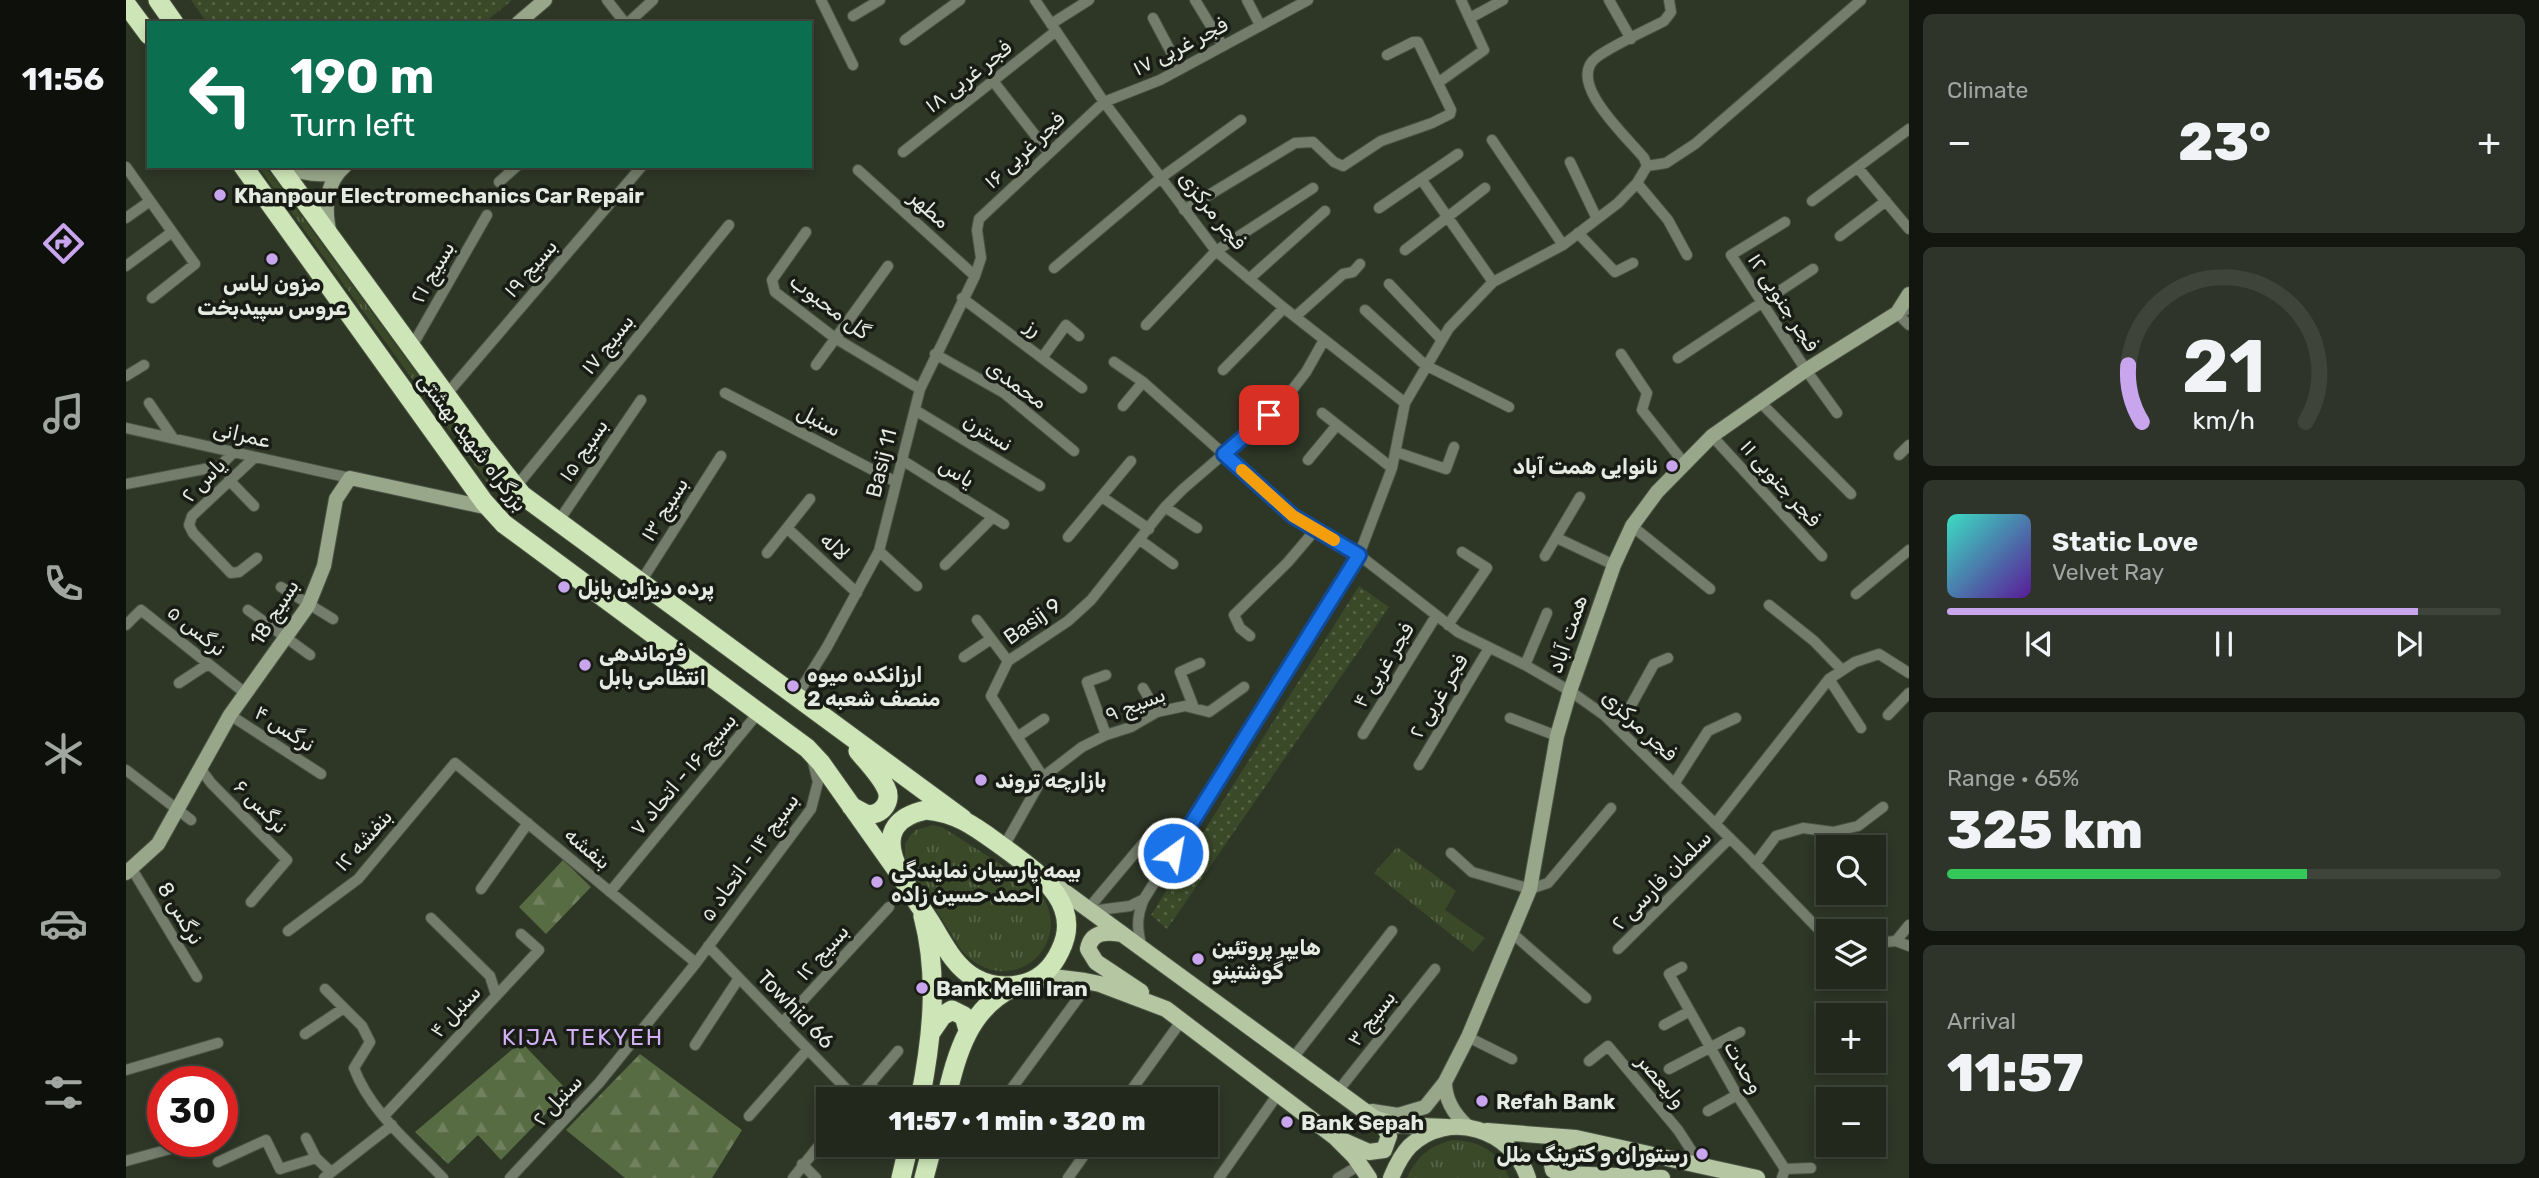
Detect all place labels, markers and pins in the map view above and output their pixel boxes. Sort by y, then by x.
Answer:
place label: Khanpour Electromechanics Car Repair [234,183,644,208]
marker: Khanpour Electromechanics Car Repair [212,187,228,203]
marker: مزون لباس عروس سپیدبخت [264,251,280,267]
place label: مزون لباس عروس سپیدبخت [197,271,347,322]
pin [1239,385,1299,445]
place label: نانوایی همت آباد [1513,454,1658,480]
marker: نانوایی همت آباد [1664,458,1680,474]
place label: پرده دیزاین بابل [578,575,714,602]
marker: پرده دیزاین بابل [556,579,572,595]
place label: فرماندهی انتظامی بابل [599,641,706,690]
marker: فرماندهی انتظامی بابل [577,657,593,673]
place label: ارزانکده میوه منصف شعبه 2 [807,662,940,711]
marker: ارزانکده میوه منصف شعبه 2 [785,678,801,694]
place label: بازارچه تروند [995,768,1107,794]
marker: بازارچه تروند [973,772,989,788]
place label: بیمه پارسیان نمایندگی احمد حسین زاده [891,858,1081,907]
marker: بیمه پارسیان نمایندگی احمد حسین زاده [869,874,885,890]
place label: هایپر پروتئین گوشتینو [1212,935,1321,985]
marker: هایپر پروتئین گوشتینو [1190,951,1206,967]
place label: Bank Melli Iran [936,976,1088,1001]
marker: Bank Melli Iran [914,980,930,996]
place label: Refah Bank [1496,1089,1616,1114]
marker: Refah Bank [1474,1093,1490,1109]
place label: Bank Sepah [1301,1110,1424,1135]
marker: Bank Sepah [1279,1114,1295,1130]
place label: رستوران و کترینگ ملل [1496,1142,1688,1168]
marker: رستوران و کترینگ ملل [1694,1146,1710,1162]

